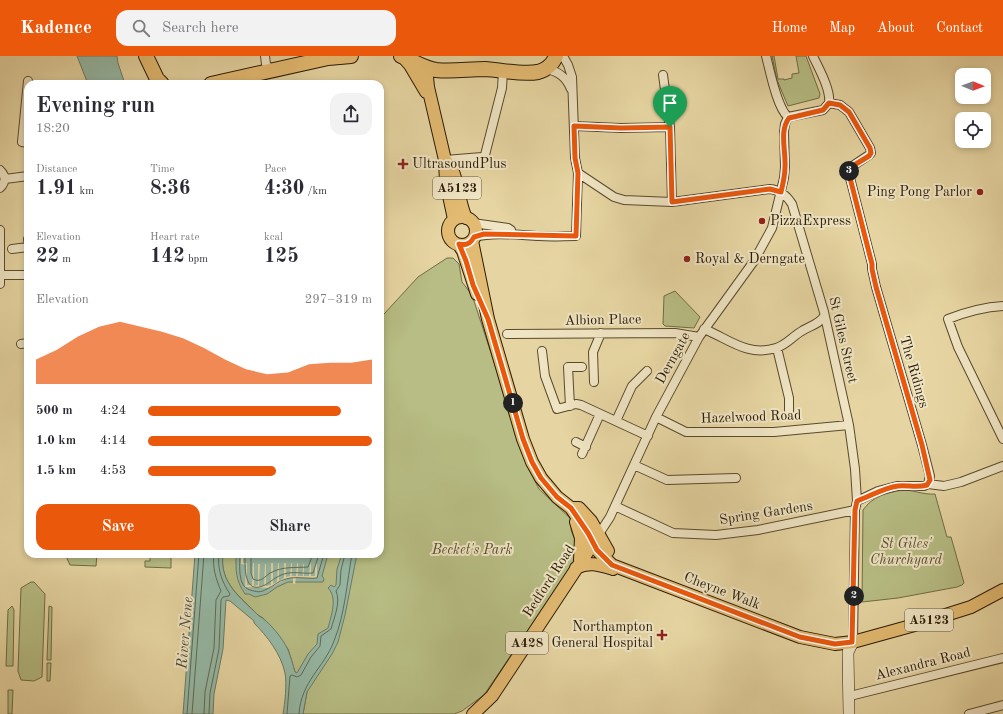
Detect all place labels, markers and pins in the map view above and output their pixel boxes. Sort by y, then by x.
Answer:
pin [653,86,687,127]
place label: UltrasoundPlus [412,157,506,171]
marker: UltrasoundPlus [397,158,409,170]
pin: 3 [839,161,859,181]
place label: Ping Pong Parlor [867,185,972,199]
marker: Ping Pong Parlor [975,187,985,197]
place label: PizzaExpress [770,214,851,228]
marker: PizzaExpress [757,216,767,226]
place label: Royal & Derngate [695,252,805,266]
marker: Royal & Derngate [682,254,692,264]
pin: 1 [503,393,523,413]
pin: 2 [844,586,864,606]
place label: Northampton General Hospital [551,620,653,650]
marker: Northampton General Hospital [656,629,668,641]

